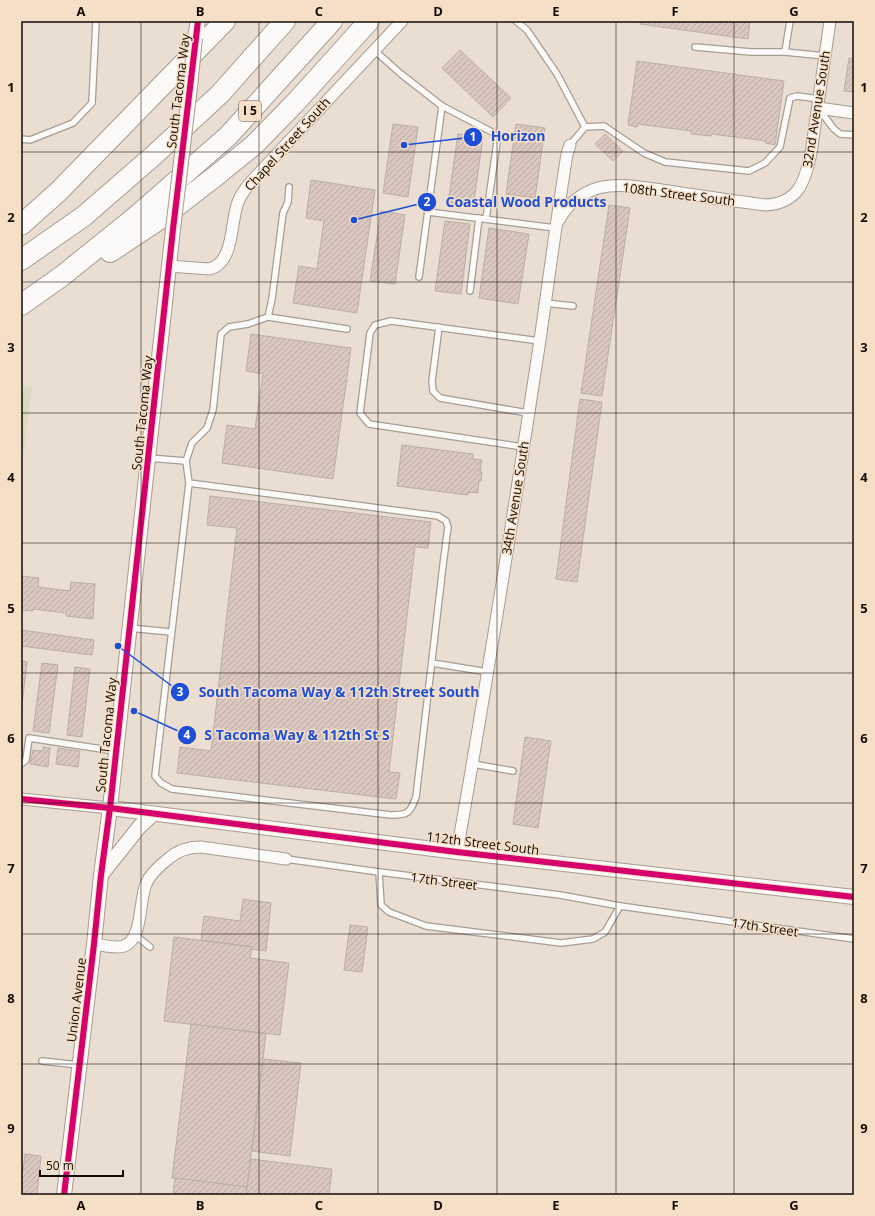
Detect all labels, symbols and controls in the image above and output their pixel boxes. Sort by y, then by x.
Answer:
text: A [77,2,86,20]
text: B [196,2,205,20]
text: C [315,2,323,20]
text: D [433,2,443,20]
text: E [552,2,560,20]
text: F [671,2,679,20]
text: G [789,2,799,20]
street label: South Tacoma Way [162,32,194,150]
street label: 32nd Avenue South [798,49,834,169]
text: 1 [7,78,15,96]
text: 1 [860,78,868,96]
street label: Chapel Street South [240,93,334,195]
road number: I 5 [239,101,261,121]
callout: Horizon [463,124,553,150]
text: Horizon [491,126,545,145]
text: 1 [470,128,476,145]
street label: 108th Street South [622,178,736,210]
callout: Coastal Wood Products [417,189,614,215]
text: Coastal Wood Products [446,192,606,211]
text: 2 [424,193,431,210]
text: 2 [7,208,15,226]
text: 2 [860,208,868,226]
text: 3 [7,338,15,356]
text: 3 [860,338,868,356]
street label: South Tacoma Way [127,354,157,471]
street label: 34th Avenue South [497,440,533,556]
text: 4 [7,468,15,486]
text: 4 [860,468,868,486]
text: 5 [7,599,15,617]
text: 5 [860,599,868,617]
street label: South Tacoma Way [91,676,121,793]
callout: South Tacoma Way & 112th Street South [170,679,487,705]
text: South Tacoma Way & 112th Street South [199,682,479,701]
text: 3 [177,683,184,700]
callout: S Tacoma Way & 112th St S [177,722,398,748]
text: S Tacoma Way & 112th St S [204,725,390,744]
text: 4 [184,726,191,743]
text: 6 [7,729,15,747]
text: 6 [860,729,868,747]
street label: 112th Street South [426,827,540,859]
text: 7 [7,859,15,877]
text: 7 [860,859,868,877]
street label: 17th Street [410,868,479,894]
street label: 17th Street [730,913,800,941]
street label: Union Avenue [62,957,90,1043]
text: 8 [7,989,15,1007]
text: 8 [860,989,868,1007]
text: 9 [7,1119,15,1137]
text: 9 [860,1119,868,1137]
scale bar [40,1152,123,1178]
text: 50 m [46,1157,74,1174]
text: A [77,1196,86,1214]
text: B [196,1196,205,1214]
text: C [315,1196,323,1214]
text: D [433,1196,443,1214]
text: E [552,1196,560,1214]
text: F [671,1196,679,1214]
text: G [789,1196,799,1214]

